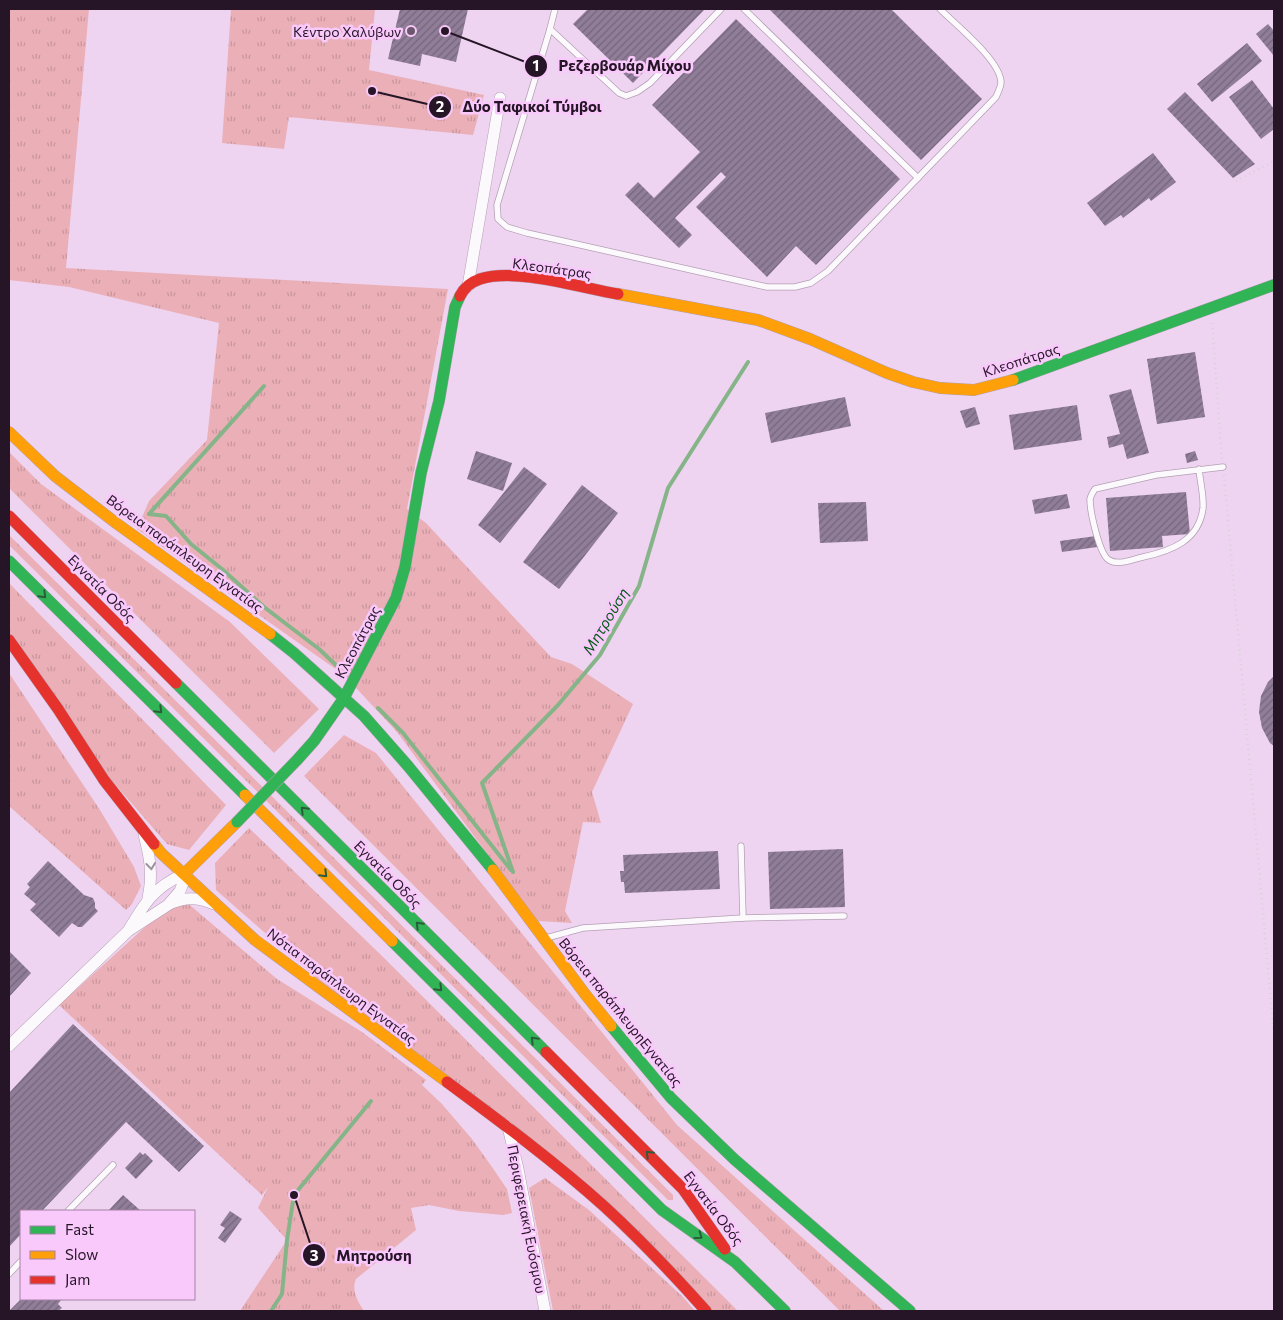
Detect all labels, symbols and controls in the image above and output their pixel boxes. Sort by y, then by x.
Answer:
place label: Κέντρο Χαλύβων [293,23,401,40]
marker: Κέντρο Χαλύβων [405,25,417,37]
callout: Ρεζερβουάρ Μίχου [523,51,701,81]
text: 1 [533,56,539,74]
text: Ρεζερβουάρ Μίχου [559,56,691,74]
callout: Δύο Ταφικοί Τύμβοι [427,92,612,122]
text: 2 [436,97,444,115]
text: Δύο Ταφικοί Τύμβοι [462,97,602,115]
street label: Κλεοπάτρας [511,254,593,282]
street label: Κλεοπάτρας [981,340,1062,380]
street label: Βόρεια παράπλευρη Εγνατίας [104,491,267,615]
street label: Εγνατία Οδός [65,551,139,625]
water label: Μητρούση [578,584,632,658]
one-way arrow [38,589,47,598]
street label: Κλεοπάτρας [331,603,383,681]
one-way arrow [153,704,162,713]
one-way arrow [300,807,309,816]
street label: Εγνατία Οδός [351,837,425,911]
one-way arrow [145,862,156,870]
one-way arrow [318,868,327,877]
one-way arrow [415,922,424,931]
street label: Νότια παράπλευρη Εγνατίας [264,924,420,1048]
street label: Βόρεια παράπλευρηΕγνατίας [556,934,686,1090]
one-way arrow [433,982,442,991]
one-way arrow [531,1037,540,1046]
street label: Περιφερειακή Ευόσμου [504,1143,550,1295]
one-way arrow [646,1151,655,1160]
street label: Εγνατία Οδός [681,1168,747,1248]
legend [20,1210,195,1300]
text: Fast [65,1220,94,1238]
one-way arrow [693,1230,702,1239]
callout: Μητρούση [301,1240,422,1270]
text: Slow [65,1245,98,1263]
text: 3 [310,1246,319,1264]
text: Μητρούση [336,1246,412,1264]
text: Jam [65,1270,90,1288]

